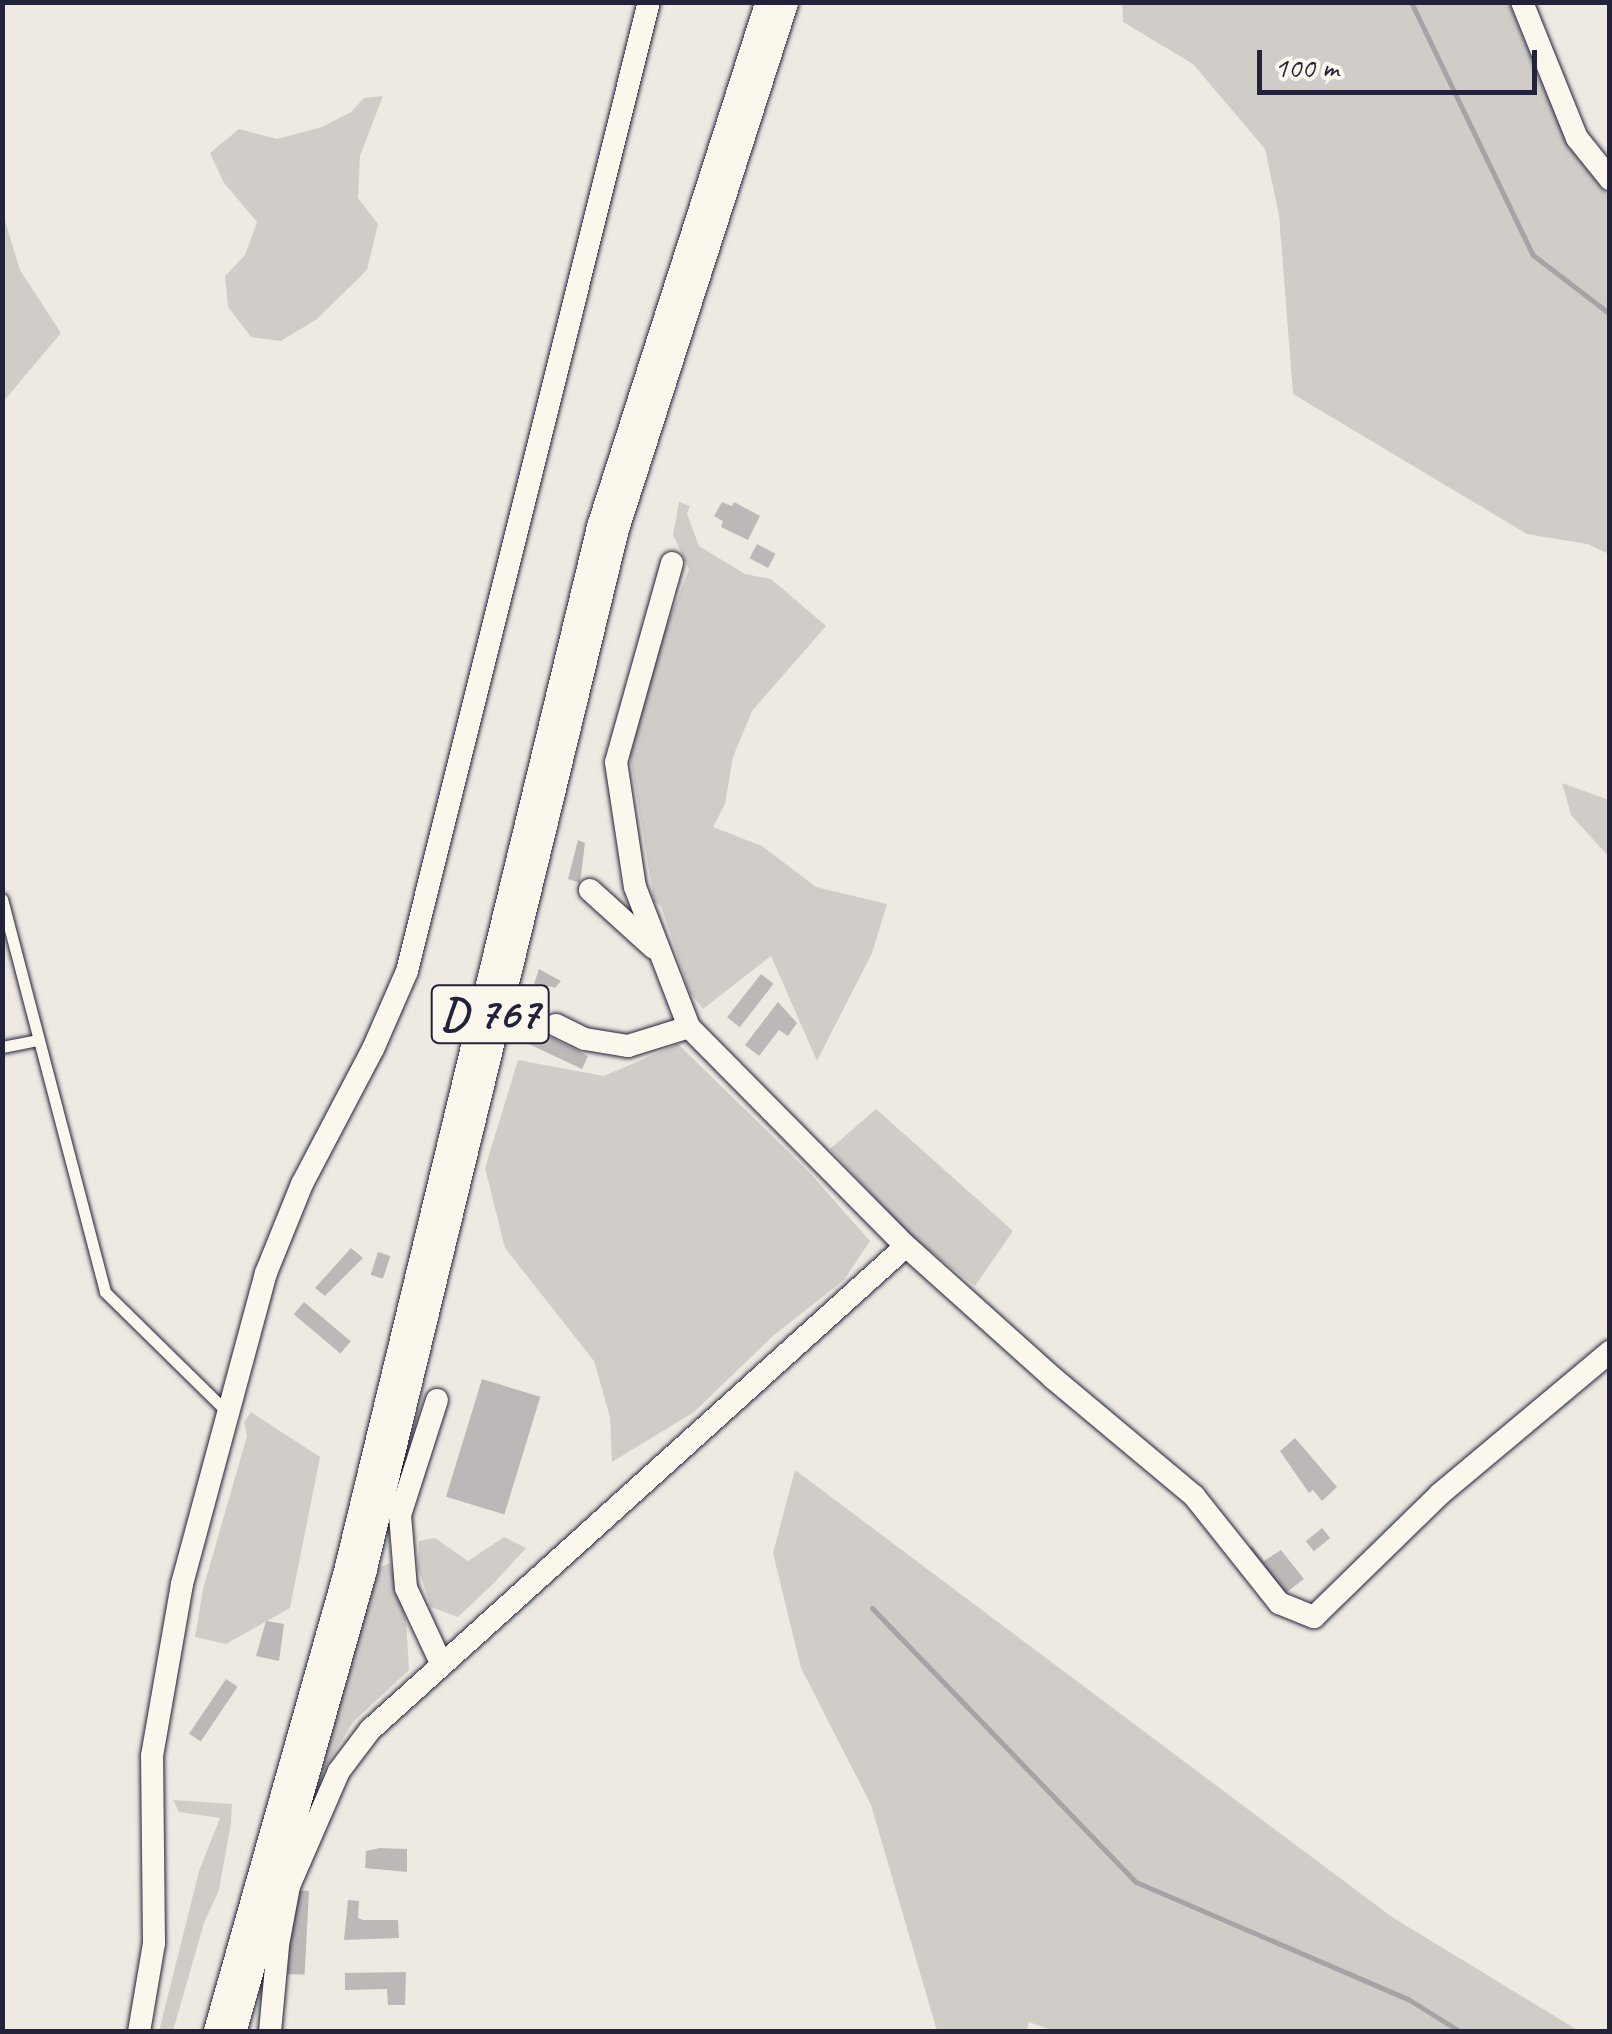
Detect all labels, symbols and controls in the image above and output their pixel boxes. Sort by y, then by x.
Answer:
scale bar [1262,30,1542,92]
text: 100 m [1274,48,1339,86]
road number: D 767 [430,974,550,1054]

